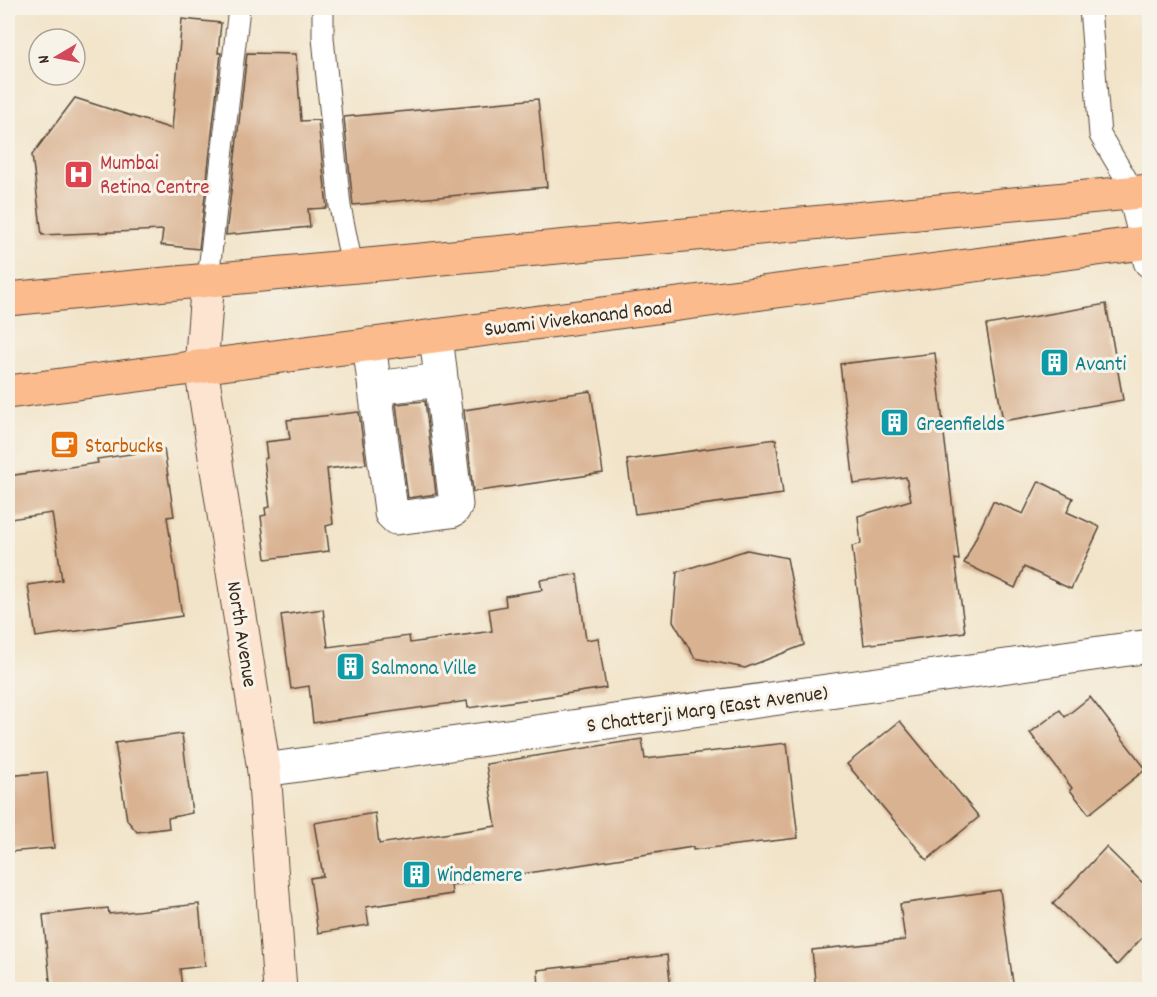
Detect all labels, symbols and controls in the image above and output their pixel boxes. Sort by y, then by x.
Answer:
north arrow [27,27,87,87]
text: N [33,53,57,65]
place label: Mumbai Retina Centre [100,150,210,204]
hospital icon: Mumbai Retina Centre [63,158,95,190]
street label: Swami Vivekanand Road [483,294,674,346]
building icon: Avanti [1038,347,1070,379]
place label: Avanti [1075,351,1127,381]
building icon: Greenfields [879,407,911,439]
place label: Greenfields [916,411,1005,441]
cafe icon: Starbucks [48,429,80,461]
place label: Starbucks [85,433,164,463]
street label: North Avenue [217,579,263,690]
building icon: Salmona Ville [334,651,366,683]
place label: Salmona Ville [371,655,476,685]
street label: S Chatterji Marg (East Avenue) [585,679,830,743]
building icon: Windemere [400,858,432,890]
place label: Windemere [437,862,522,892]

